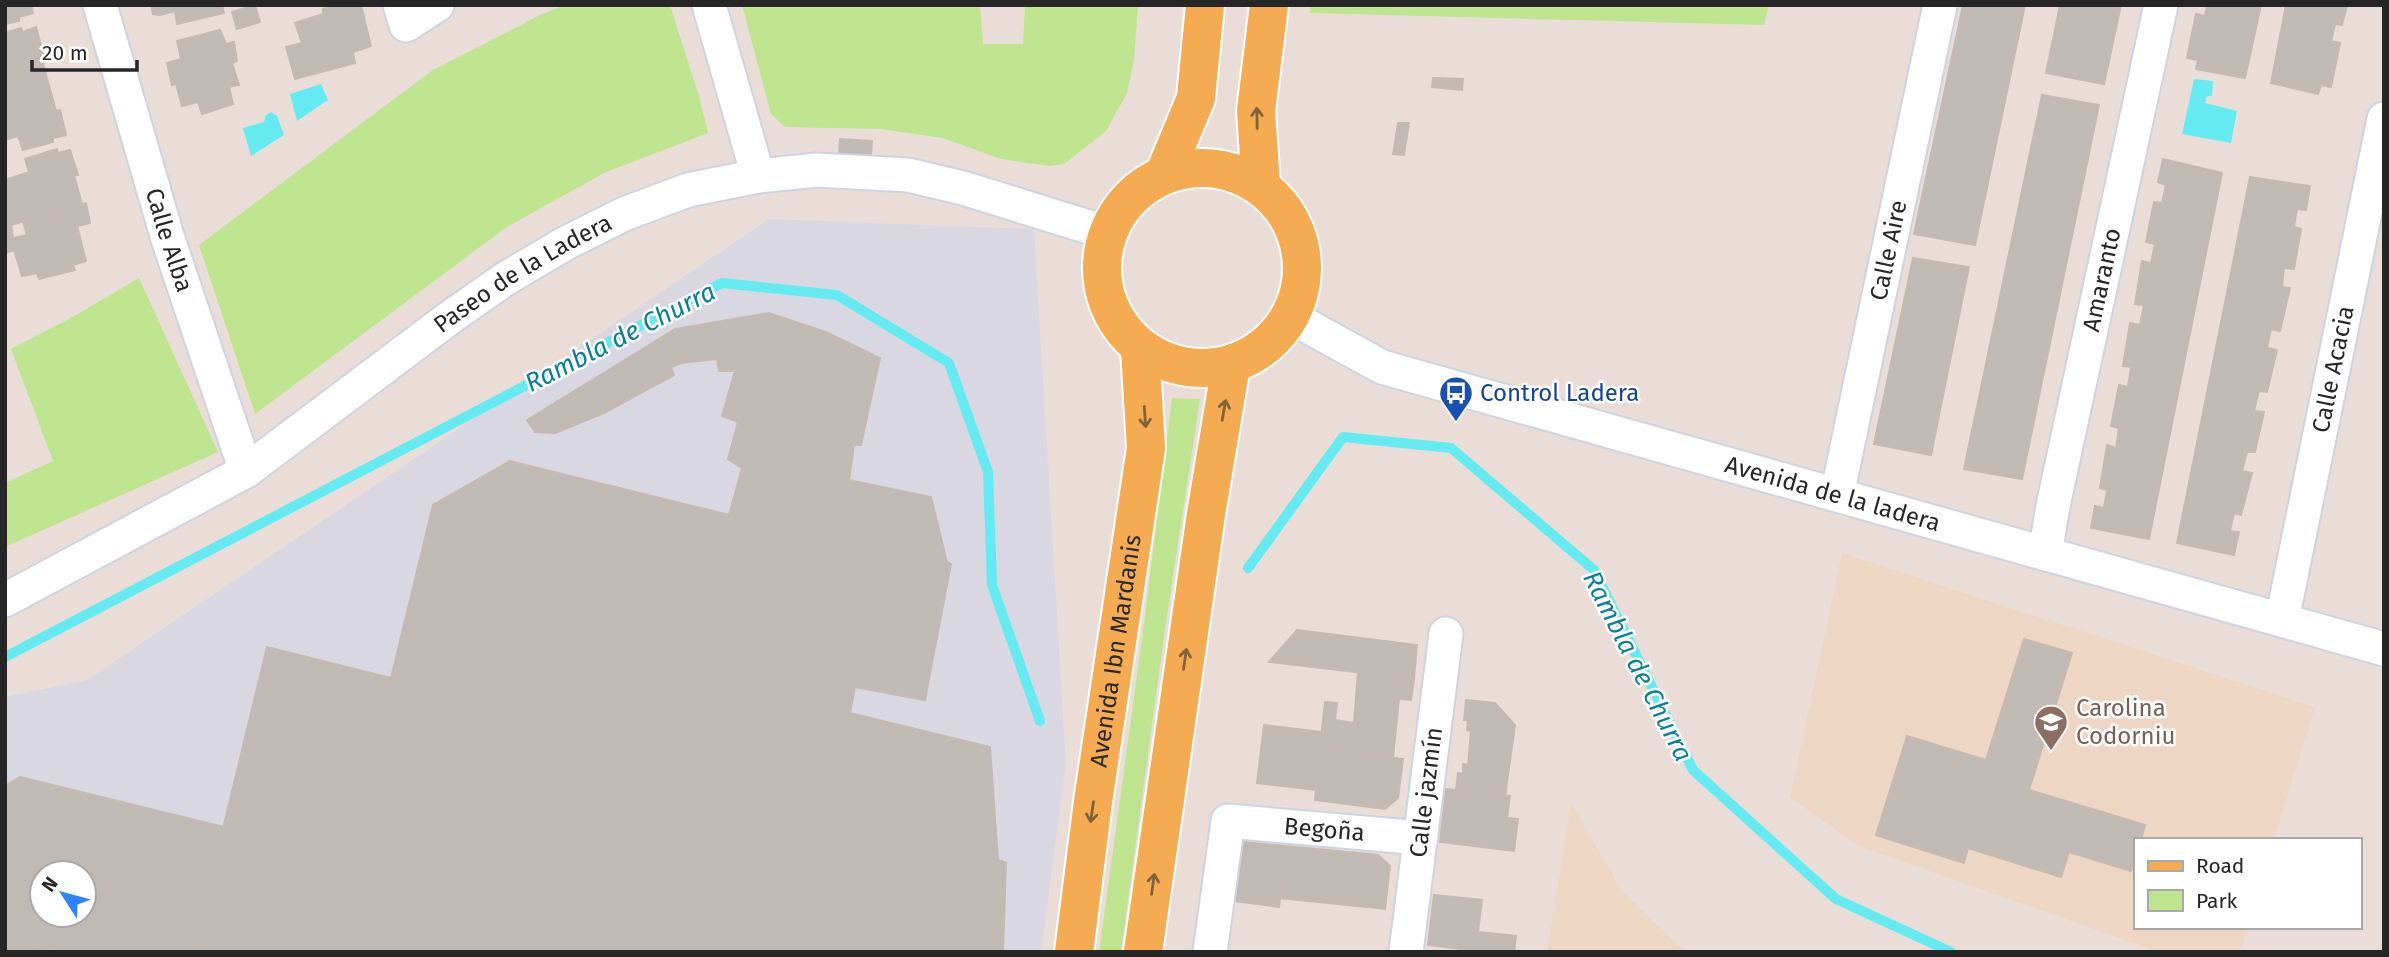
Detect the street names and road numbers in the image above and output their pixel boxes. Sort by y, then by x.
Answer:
street label: Calle Alba [140,185,199,296]
street label: Calle Aire [1864,198,1913,303]
street label: Paseo de la Ladera [428,208,616,339]
street label: Amaranto [2077,225,2127,334]
street label: Calle Acacia [2306,303,2360,435]
street label: Avenida de la ladera [1722,450,1943,537]
street label: Avenida Ibn Mardanis [1084,533,1147,769]
street label: Calle jazmín [1404,725,1448,859]
street label: Begoña [1283,812,1366,847]

